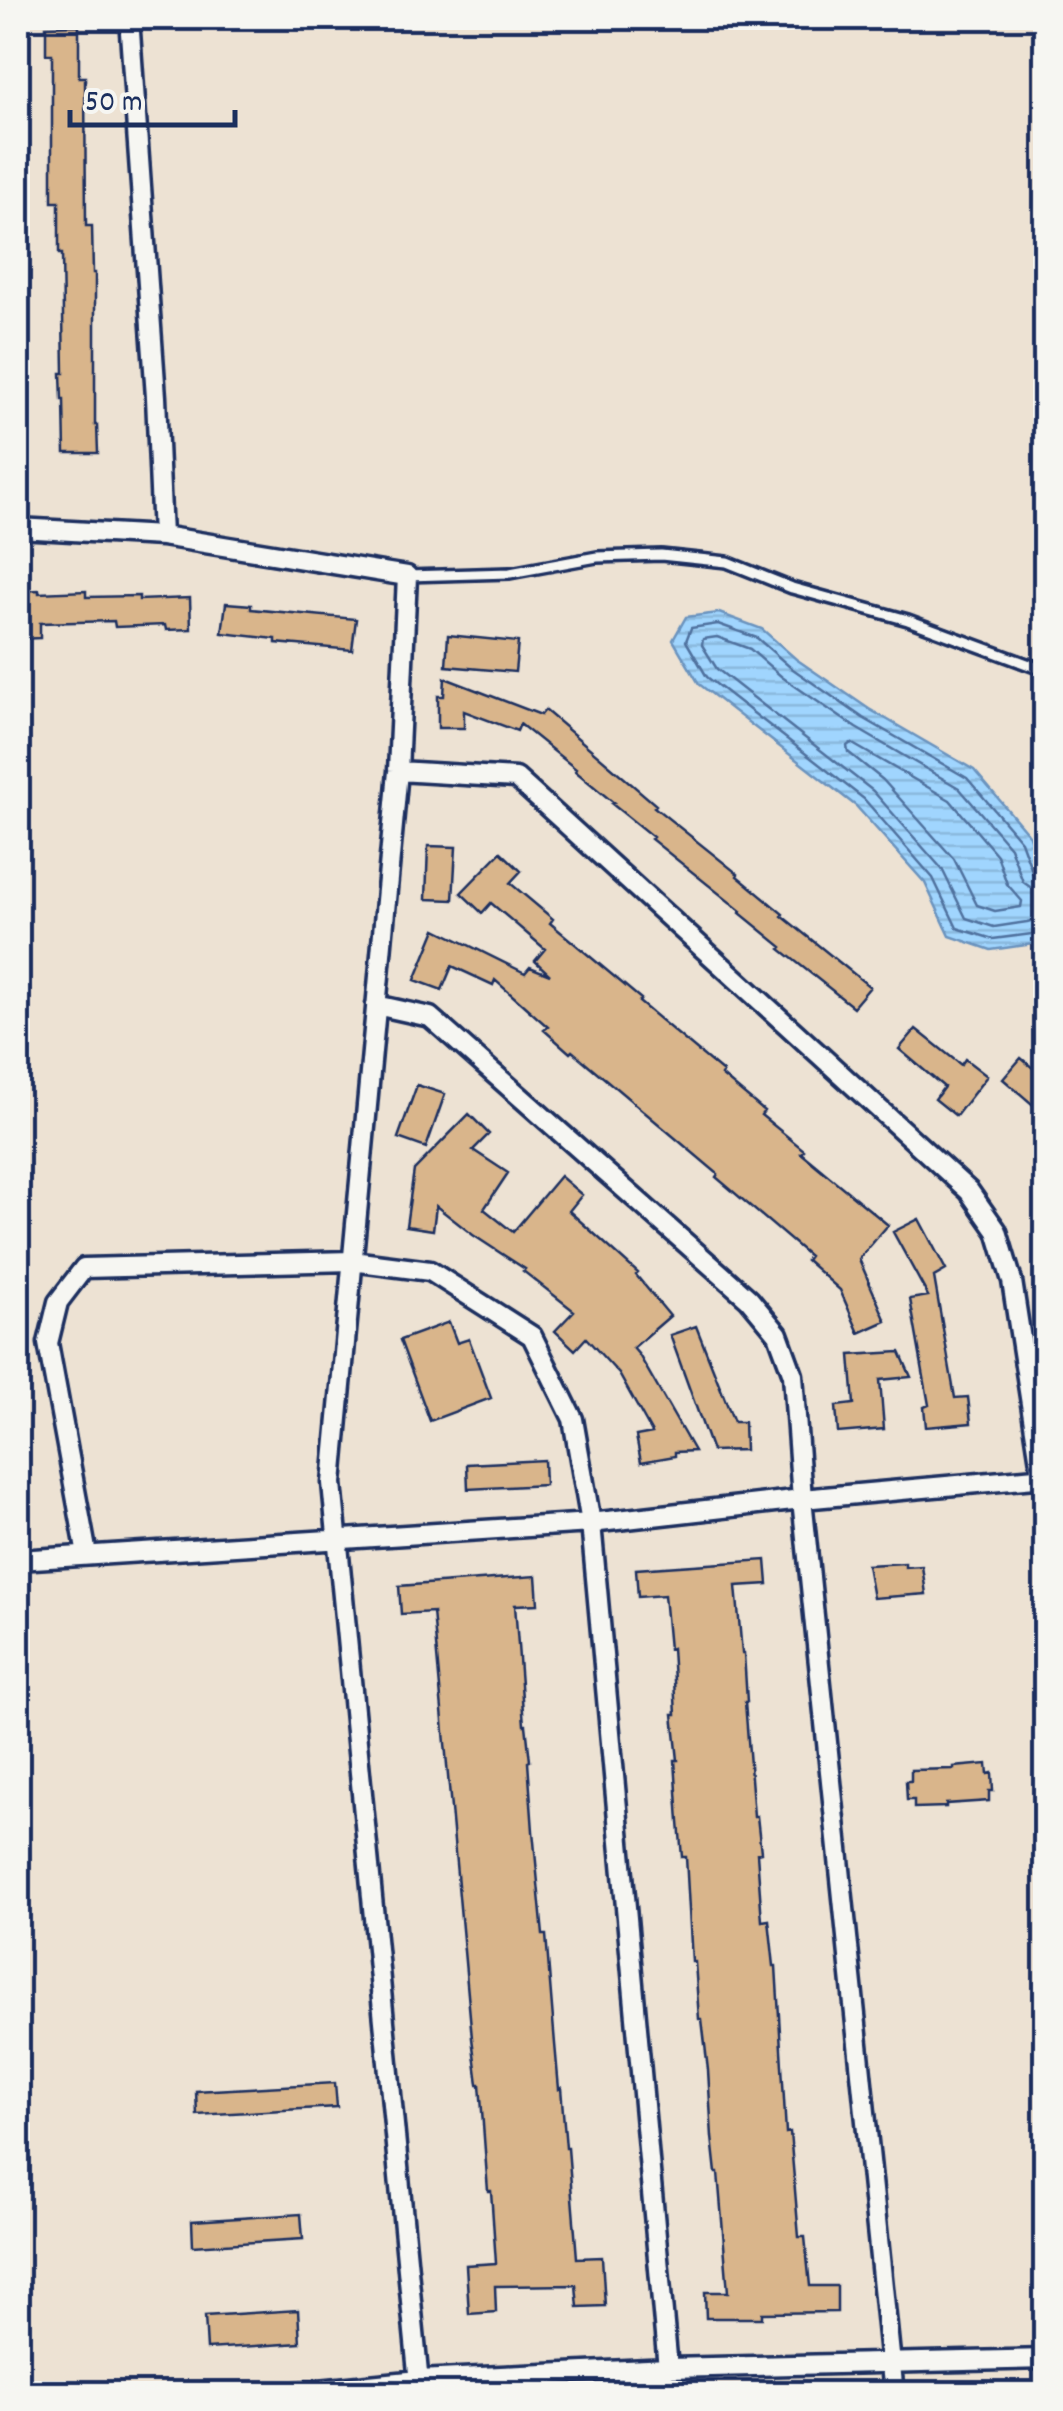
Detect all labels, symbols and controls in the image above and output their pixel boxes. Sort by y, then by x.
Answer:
scale bar [70,65,235,127]
text: 50 m [85,83,143,126]

